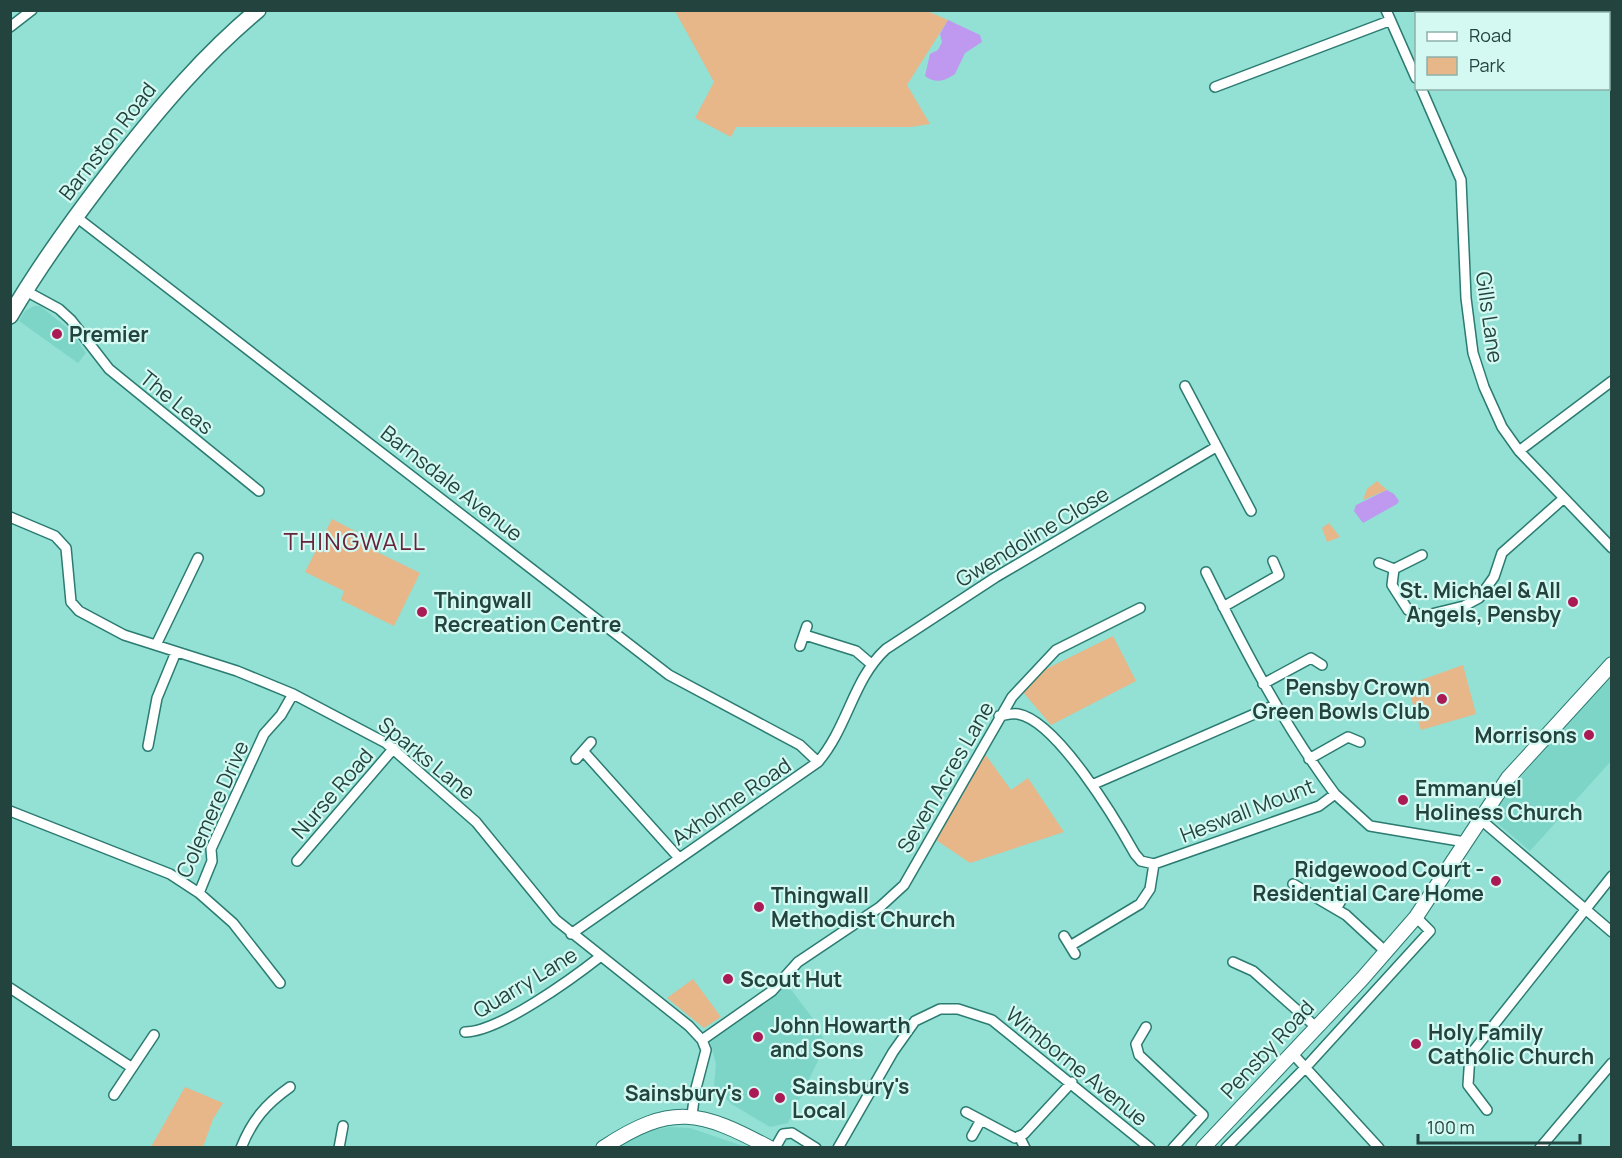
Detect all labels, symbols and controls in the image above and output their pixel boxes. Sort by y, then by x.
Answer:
legend [1415,12,1610,90]
text: Road [1469,23,1512,47]
text: Park [1469,53,1506,77]
street label: Barnston Road [52,76,162,206]
street label: Gills Lane [1470,270,1510,364]
place label: Premier [69,320,149,348]
marker: Premier [50,327,64,341]
street label: The Leas [134,364,220,440]
street label: Barnsdale Avenue [375,419,529,547]
street label: Gwendoline Close [950,479,1114,593]
district label: THINGWALL [284,524,426,557]
place label: St. Michael & All Angels, Pensby [1400,576,1561,628]
place label: Thingwall Recreation Centre [434,586,621,638]
marker: St. Michael & All Angels, Pensby [1566,595,1580,609]
marker: Thingwall Recreation Centre [415,605,429,619]
place label: Pensby Crown Green Bowls Club [1253,673,1430,725]
marker: Pensby Crown Green Bowls Club [1435,692,1449,706]
street label: Seven Acres Lane [890,696,1000,858]
street label: Sparks Lane [373,710,481,806]
place label: Morrisons [1475,721,1577,749]
marker: Morrisons [1582,728,1596,742]
street label: Colemere Drive [169,736,255,882]
street label: Nurse Road [285,742,379,844]
street label: Axholme Road [666,751,796,851]
street label: Heswall Mount [1176,772,1318,848]
place label: Emmanuel Holiness Church [1415,774,1583,826]
marker: Emmanuel Holiness Church [1396,793,1410,807]
place label: Ridgewood Court - Residential Care Home [1253,855,1484,907]
marker: Ridgewood Court - Residential Care Home [1489,874,1503,888]
place label: Thingwall Methodist Church [771,881,955,933]
marker: Thingwall Methodist Church [752,900,766,914]
street label: Quarry Lane [468,940,582,1024]
place label: Scout Hut [740,965,842,993]
marker: Scout Hut [721,972,735,986]
street label: Pensby Road [1214,994,1320,1104]
street label: Wimborne Avenue [1000,1000,1154,1132]
place label: John Howarth and Sons [770,1011,911,1063]
place label: Holy Family Catholic Church [1428,1018,1594,1070]
marker: John Howarth and Sons [751,1030,765,1044]
marker: Holy Family Catholic Church [1409,1037,1423,1051]
place label: Sainsbury's Local [792,1072,909,1124]
place label: Sainsbury's [625,1079,742,1107]
marker: Sainsbury's [747,1086,761,1100]
marker: Sainsbury's Local [773,1091,787,1105]
scale bar [1418,1107,1580,1145]
text: 100 m [1427,1115,1475,1139]

